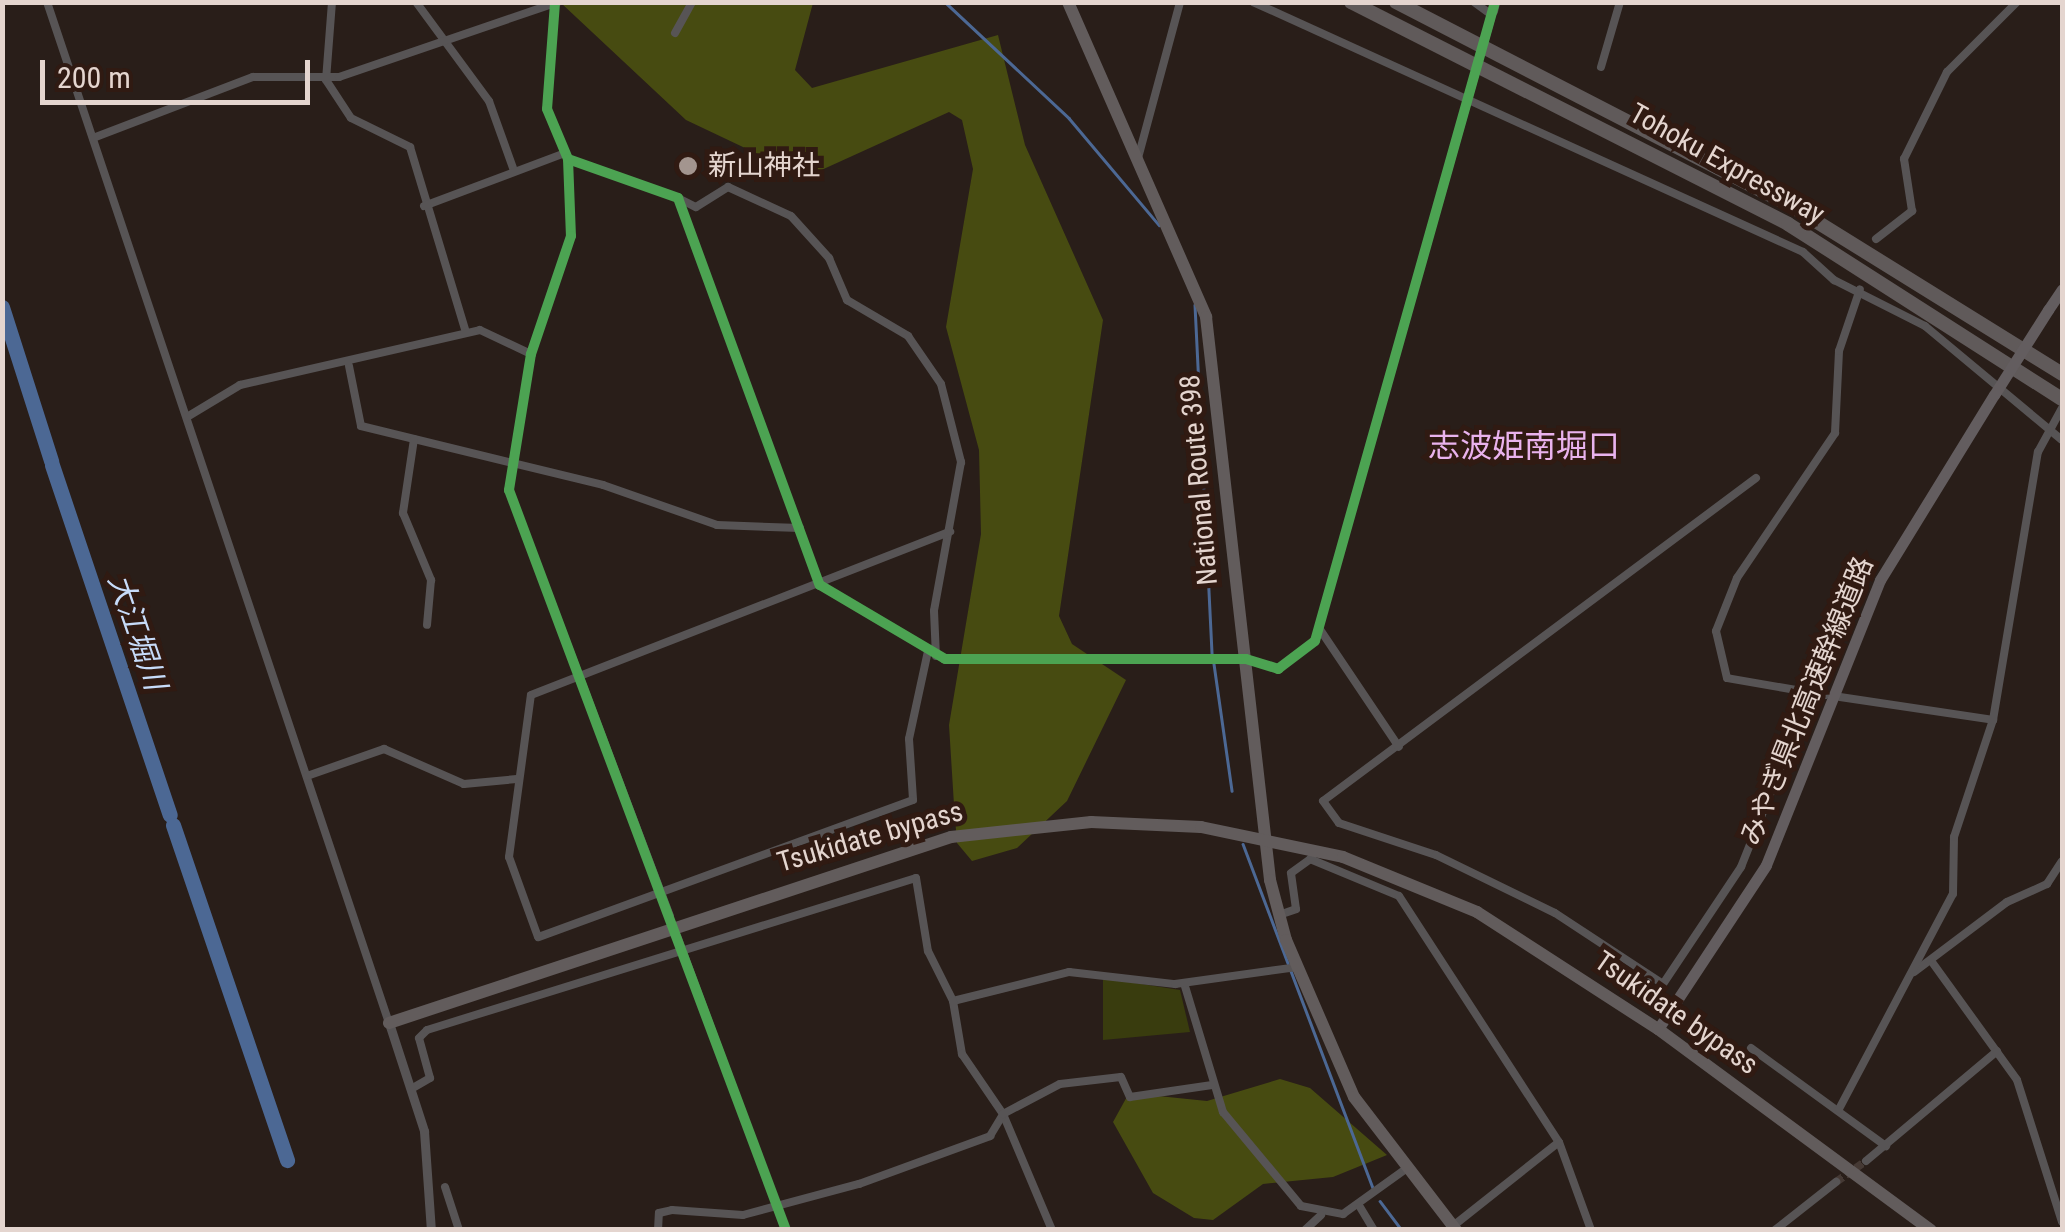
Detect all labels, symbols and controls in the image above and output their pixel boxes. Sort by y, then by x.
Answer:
scale bar [45,40,315,102]
text: 200 m [57,60,131,95]
street label: Tohoku Expressway [1624,97,1830,231]
place label: 新山神社 [708,149,820,183]
marker: 新山神社 [677,155,699,177]
street label: National Route 398 [1173,373,1225,587]
district label: 志波姫南堀口 [1428,427,1620,465]
street label: みやぎ県北高速幹線道路 [1734,552,1880,850]
water label: 大江堀川 [100,569,174,695]
street label: Tsukidate bypass [773,794,967,880]
street label: Tsukidate bypass [1588,944,1764,1082]

